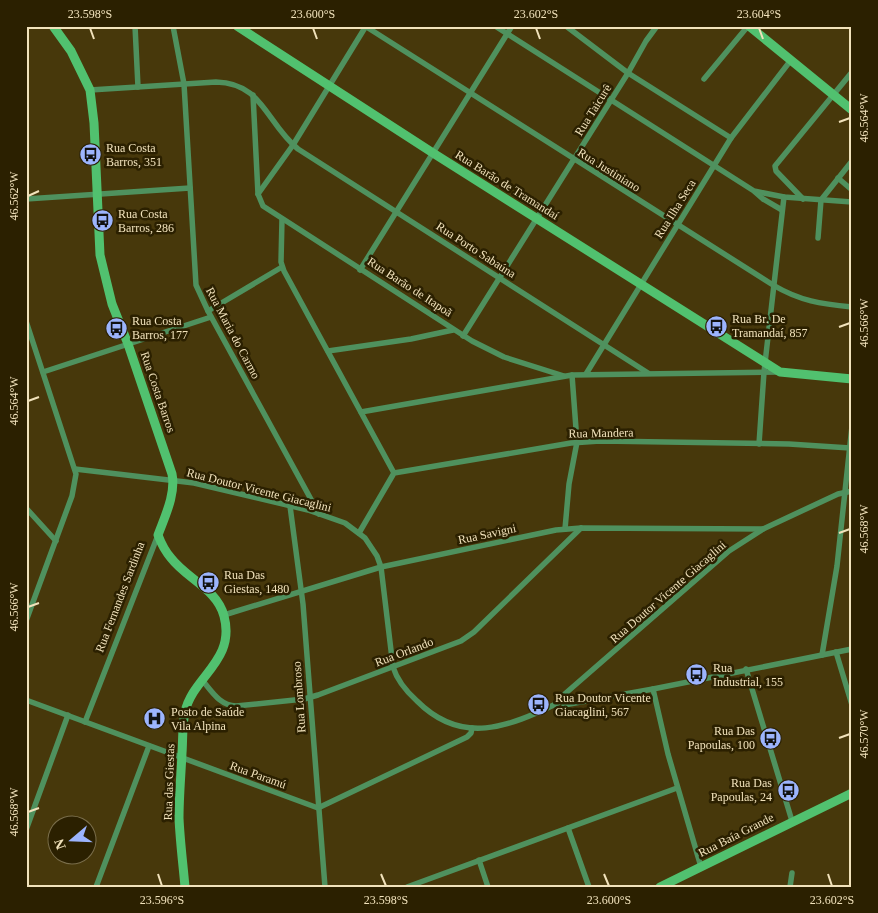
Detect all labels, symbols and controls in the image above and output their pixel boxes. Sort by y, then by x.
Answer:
text: 23.598°S [68,7,112,21]
text: 23.600°S [291,7,335,21]
text: 23.602°S [514,7,558,21]
text: 23.604°S [737,7,781,21]
street label: Rua Taicurê [572,82,614,138]
text: 46.564°W [857,93,871,143]
place label: Rua Costa Barros, 351 [106,141,162,169]
bus stop icon: Rua Costa Barros, 351 [78,143,102,167]
street label: Rua Justiniano [575,145,643,195]
street label: Rua Barão de Tramandaí [453,147,562,223]
text: 46.562°W [7,171,21,221]
street label: Rua Ilha Seca [651,176,699,241]
place label: Rua Costa Barros, 286 [118,207,174,235]
bus stop icon: Rua Costa Barros, 286 [90,209,114,233]
street label: Rua Porto Sabaúna [434,219,519,281]
street label: Rua Barão de Itapoã [365,254,456,320]
street label: Rua Maria do Carmo [203,285,263,381]
text: 46.566°W [857,298,871,348]
place label: Rua Br. De Tramandaí, 857 [732,312,808,340]
place label: Rua Costa Barros, 177 [132,314,188,342]
bus stop icon: Rua Br. De Tramandaí, 857 [704,314,728,338]
bus stop icon: Rua Costa Barros, 177 [104,316,128,340]
street label: Rua Costa Barros [138,350,179,435]
text: 46.564°W [7,376,21,426]
street label: Rua Mandera [568,425,634,441]
street label: Rua Doutor Vicente Giacaglini [185,465,333,515]
text: 46.568°W [857,504,871,554]
street label: Rua Savigni [457,521,518,547]
street label: Rua Doutor Vicente Giacaglini [607,538,729,646]
street label: Rua Fernandes Sardinha [92,539,148,654]
place label: Rua Das Giestas, 1480 [224,568,289,596]
bus stop icon: Rua Das Giestas, 1480 [196,570,220,594]
text: 46.566°W [7,582,21,632]
street label: Rua Orlando [373,634,435,670]
street label: Rua Lombroso [290,661,308,733]
place label: Rua Industrial, 155 [713,661,783,689]
bus stop icon: Rua Industrial, 155 [685,663,709,687]
place label: Rua Doutor Vicente Giacaglini, 567 [555,691,651,719]
bus stop icon: Rua Doutor Vicente Giacaglini, 567 [527,693,551,717]
place label: Posto de Saúde Vila Alpina [171,705,244,733]
hospital icon: Posto de Saúde Vila Alpina [143,707,167,731]
text: 46.570°W [857,709,871,759]
place label: Rua Das Papoulas, 100 [688,724,755,752]
bus stop icon: Rua Das Papoulas, 100 [759,726,783,750]
street label: Rua das Giestas [161,743,177,821]
street label: Rua Paramú [228,758,288,792]
place label: Rua Das Papoulas, 24 [711,776,772,804]
bus stop icon: Rua Das Papoulas, 24 [776,778,800,802]
text: 46.568°W [7,787,21,837]
street label: Rua Baía Grande [696,810,776,860]
north arrow [48,816,98,866]
text: N [51,837,69,851]
text: 23.596°S [140,893,184,907]
text: 23.598°S [364,893,408,907]
text: 23.600°S [587,893,631,907]
text: 23.602°S [810,893,854,907]

